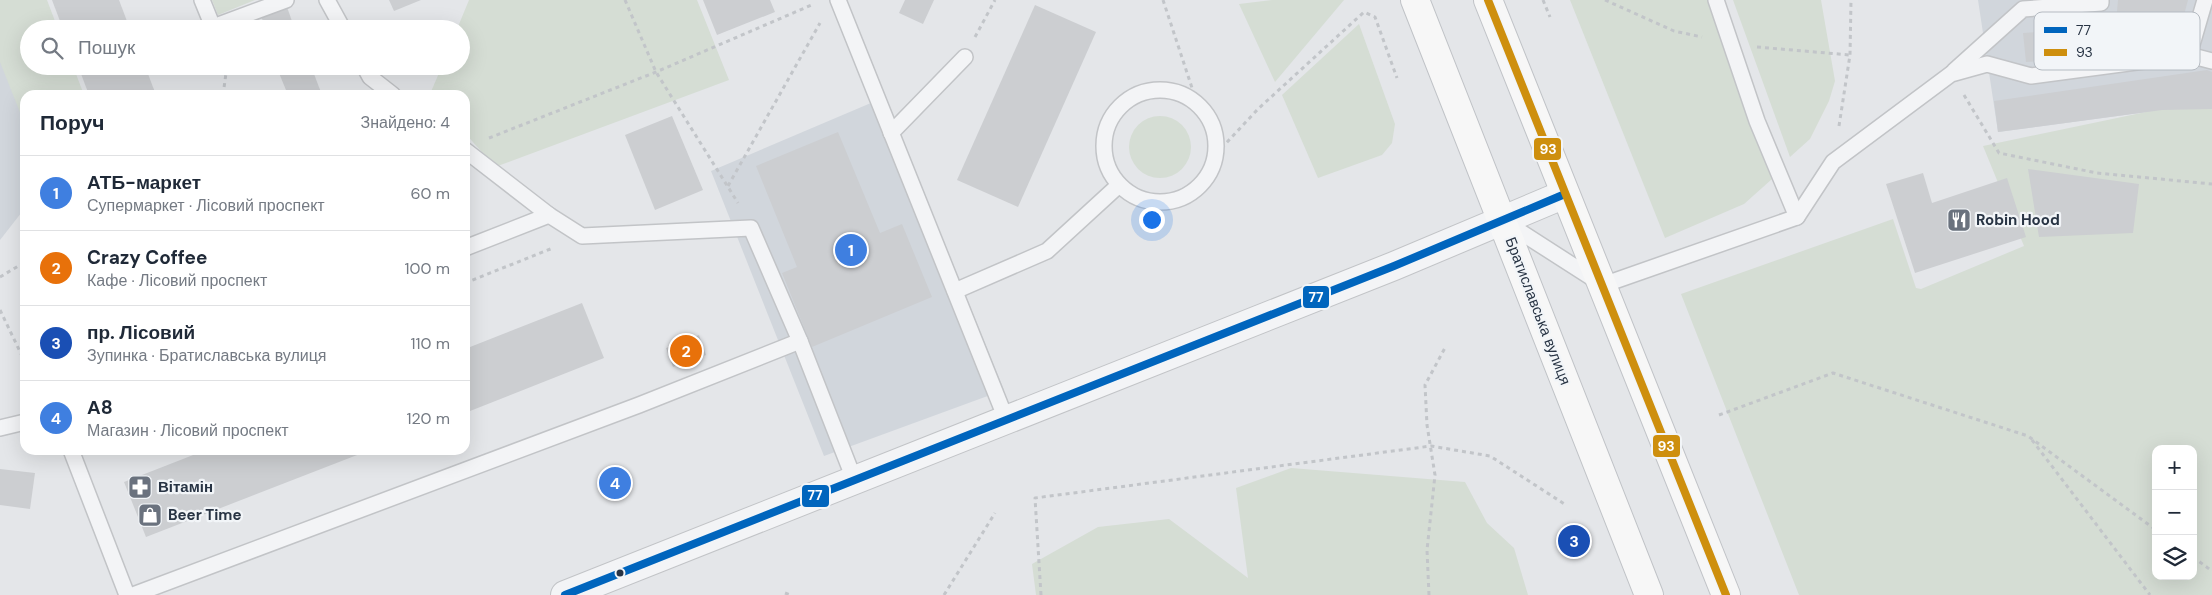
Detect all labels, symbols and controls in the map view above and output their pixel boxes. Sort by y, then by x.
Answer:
legend [2034,12,2200,70]
search box [20,20,470,75]
text: 77 [2076,21,2091,39]
icon: search [38,34,66,62]
text: Пошук [78,35,135,60]
text: 93 [2076,43,2093,61]
text: Поруч [40,109,104,137]
text: Знайдено: 4 [360,112,450,133]
line badge: 93 [1533,137,1562,161]
text: 93 [1539,140,1557,158]
text: АТБ-маркет [87,170,201,195]
text: 1 [53,183,59,204]
text: 60 m [410,183,450,204]
text: Супермаркет · Лісовий проспект [87,195,325,216]
your location [1139,207,1165,233]
restaurant icon: Robin Hood [1946,207,1972,233]
place label: Robin Hood [1976,210,2060,230]
pin: 1 [835,231,867,269]
street label: Братиславська вулиця [1501,234,1575,388]
text: Crazy Coffee [87,245,207,270]
text: 2 [51,258,61,279]
text: 100 m [405,258,450,279]
text: Кафе · Лісовий проспект [87,270,267,291]
line badge: 77 [1302,285,1330,309]
text: 77 [1308,288,1324,306]
text: пр. Лісовий [87,320,195,345]
pin: 2 [670,332,702,370]
text: 3 [51,333,61,354]
text: 110 m [411,333,450,354]
text: Зупинка · Братиславська вулиця [87,345,327,366]
text: А8 [87,395,113,420]
text: 4 [51,408,61,429]
text: 120 m [406,408,450,429]
text: Магазин · Лісовий проспект [87,420,289,441]
line badge: 93 [1652,434,1681,458]
text: 93 [1657,437,1675,455]
map controls [2152,445,2197,580]
button: + [2152,445,2197,490]
pin: 4 [599,464,631,502]
pharmacy icon: Вітамін [127,474,153,500]
place label: Вітамін [158,477,213,497]
line badge: 77 [801,484,830,508]
text: 77 [807,486,823,504]
button: − [2152,490,2197,535]
shop icon: Beer Time [137,502,163,528]
place label: Beer Time [168,505,242,525]
pin: 3 [1558,522,1590,560]
button: layers [2152,535,2197,580]
unlabelled marker [615,568,625,578]

